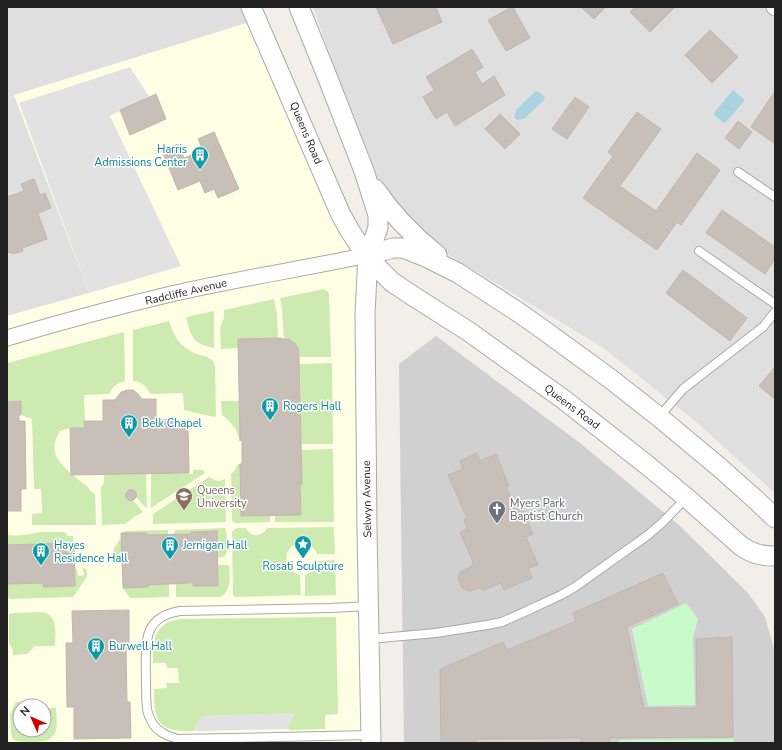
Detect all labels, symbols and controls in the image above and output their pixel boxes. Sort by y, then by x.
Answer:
street label: Queens Road [286,100,326,166]
place label: Harris Admissions Center [94,142,187,170]
building icon: Harris Admissions Center [190,145,210,170]
street label: Radcliffe Avenue [144,275,229,309]
street label: Queens Road [541,381,603,433]
building icon: Rogers Hall [260,396,280,421]
place label: Rogers Hall [283,399,342,414]
building icon: Belk Chapel [119,413,139,438]
place label: Belk Chapel [142,416,203,431]
street label: Selwyn Avenue [359,460,375,538]
place label: Queens University [197,483,247,511]
school or university icon: Queens University [174,486,194,511]
place label: Myers Park Baptist Church [510,496,583,524]
church icon: Myers Park Baptist Church [487,499,507,524]
place icon: Rosati Sculpture [293,534,313,559]
building icon: Jernigan Hall [160,535,180,560]
place label: Hayes Residence Hall [54,538,129,566]
place label: Jernigan Hall [182,538,248,553]
building icon: Hayes Residence Hall [31,541,51,566]
place label: Rosati Sculpture [262,559,344,574]
building icon: Burwell Hall [86,636,106,661]
place label: Burwell Hall [109,639,173,654]
north arrow [12,698,52,738]
text: N [17,703,33,719]

